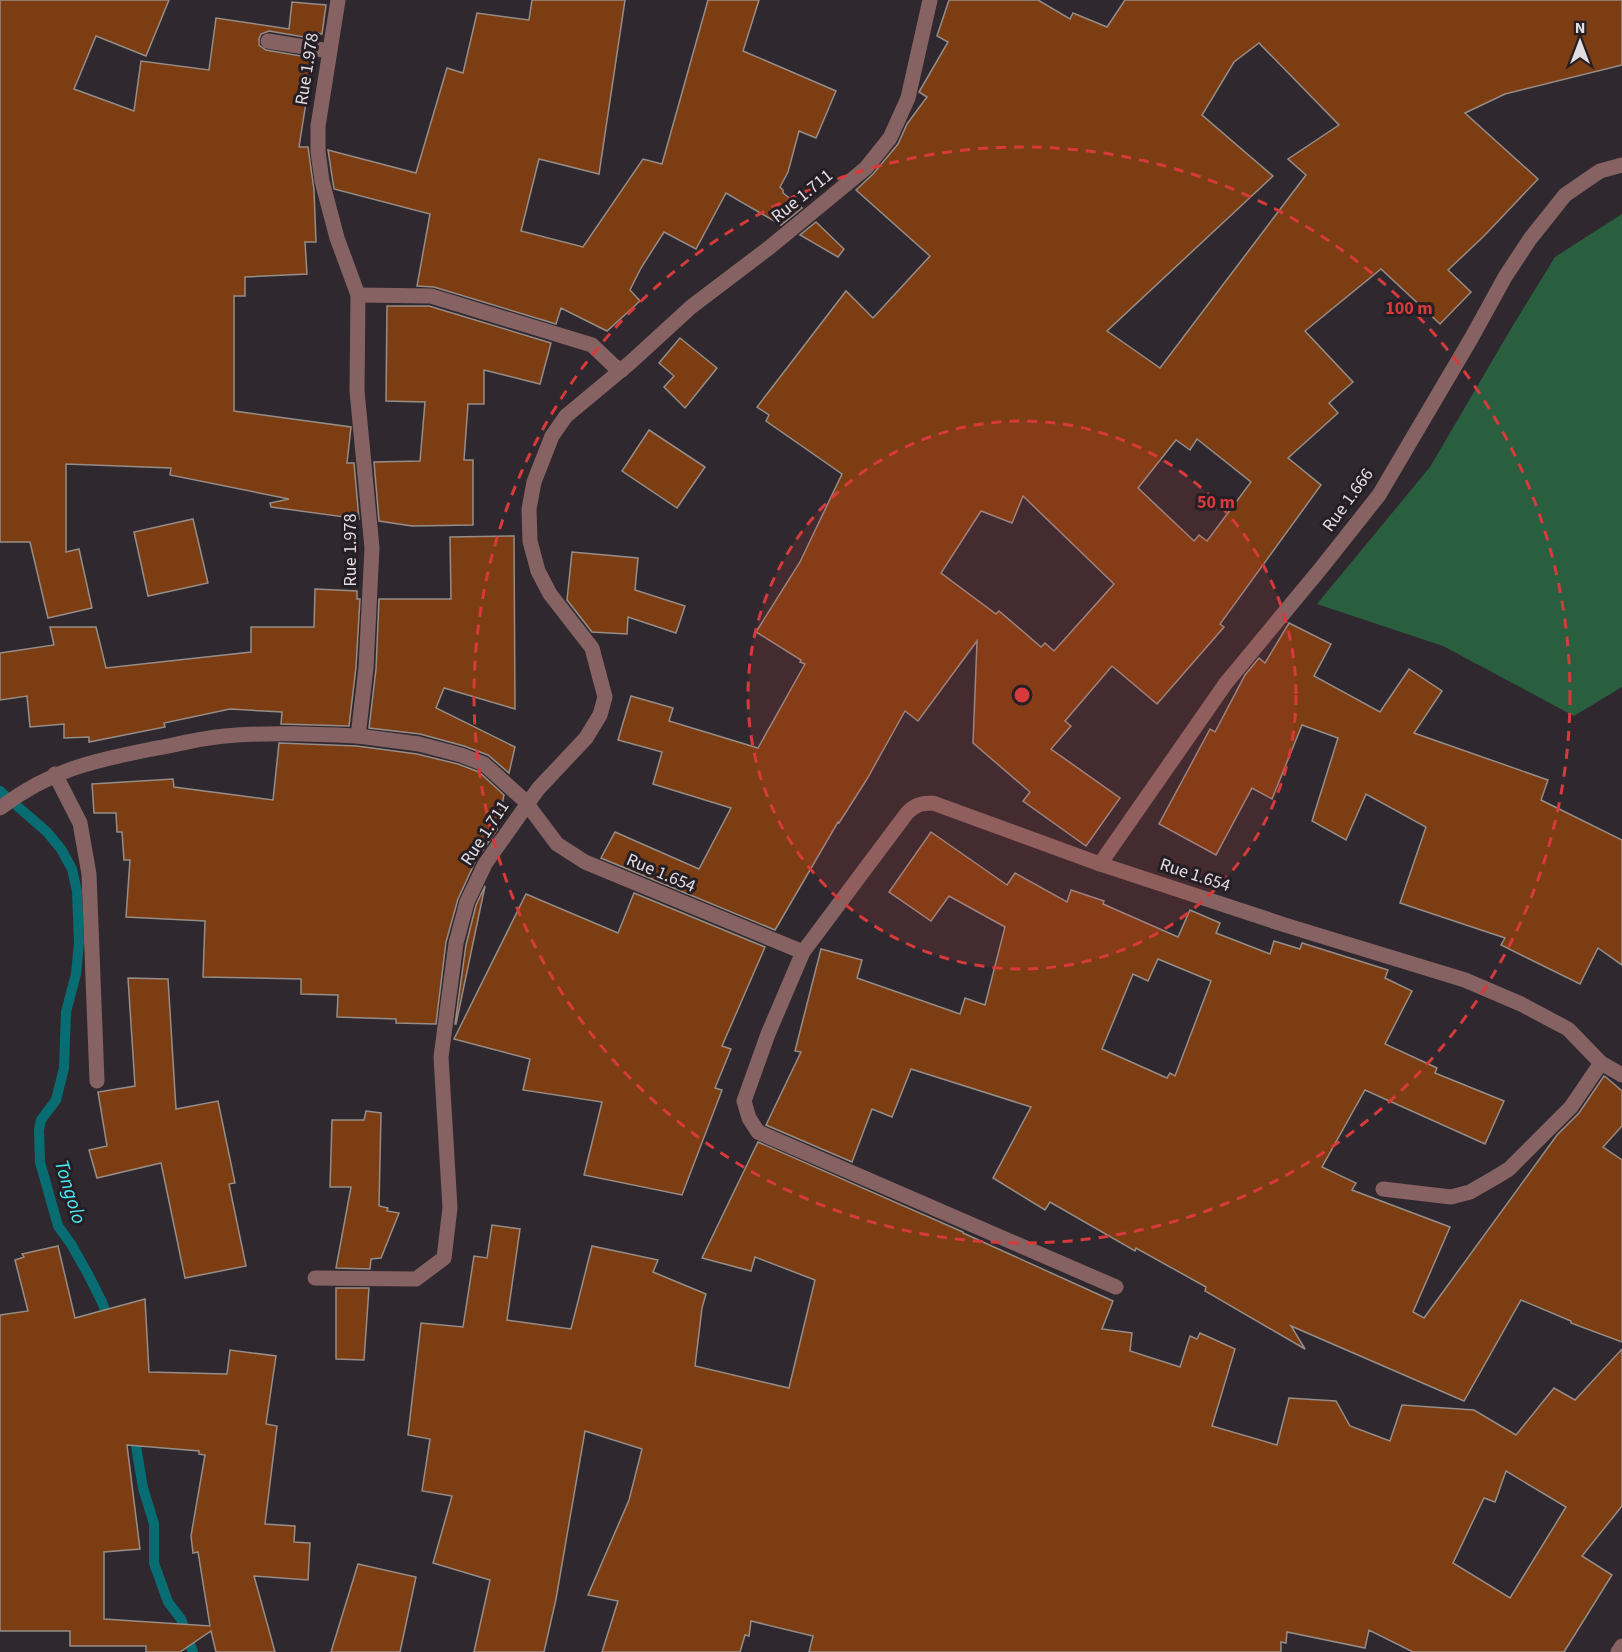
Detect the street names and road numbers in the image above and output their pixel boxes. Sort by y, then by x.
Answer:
street label: Rue 1.978 [289,31,325,107]
street label: Rue 1.711 [766,163,838,229]
street label: Rue 1.666 [1316,463,1380,537]
street label: Rue 1.978 [338,514,363,586]
street label: Rue 1.711 [455,796,515,870]
street label: Rue 1.654 [623,847,699,899]
street label: Rue 1.654 [1157,852,1234,898]

